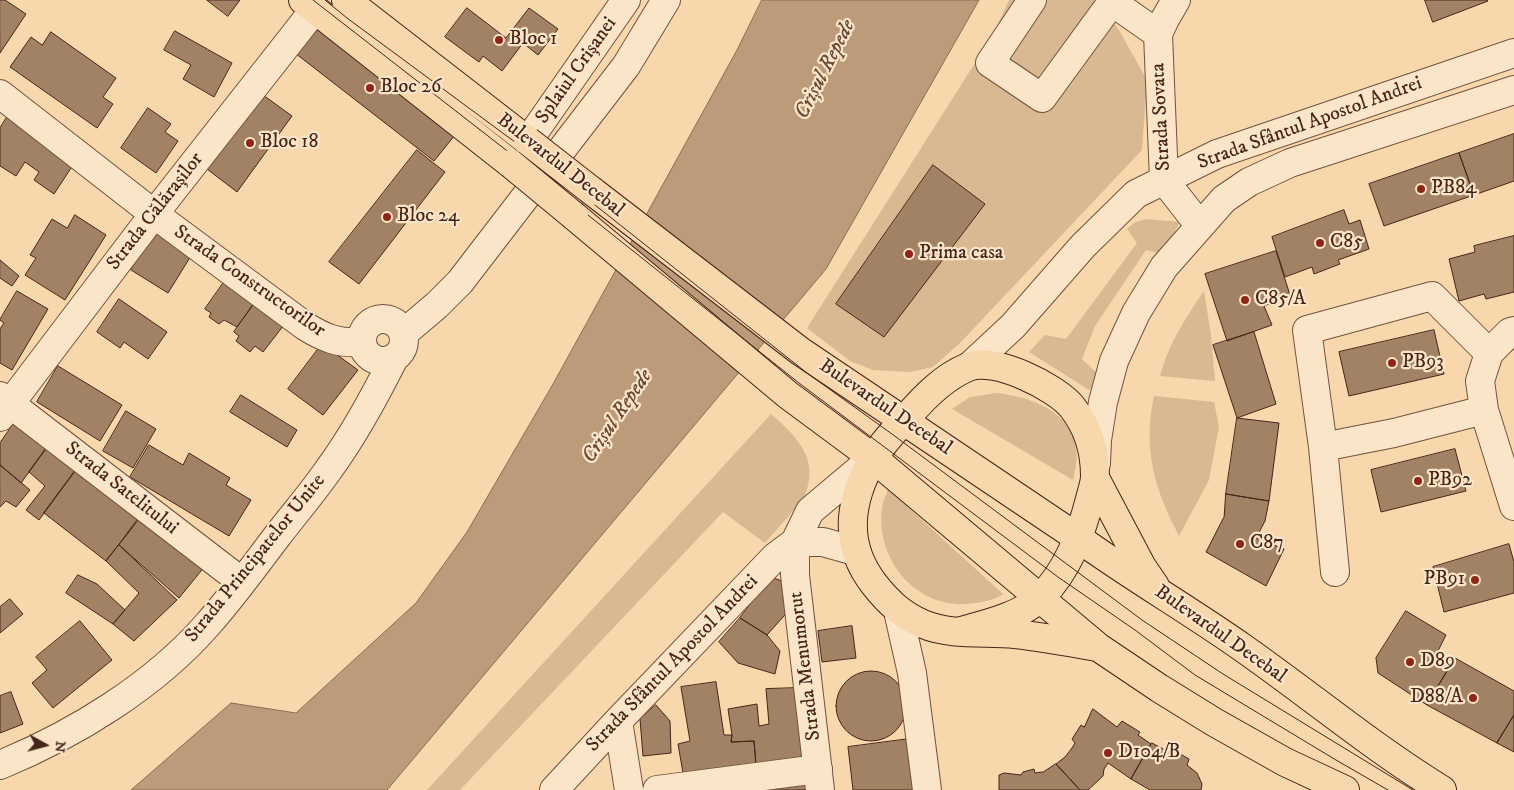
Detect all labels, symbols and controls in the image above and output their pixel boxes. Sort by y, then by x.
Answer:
street label: Splaiul Crișanei [531,13,623,129]
water label: Crișul Repede [790,16,862,124]
place label: Bloc 1 [509,28,557,52]
marker: Bloc 1 [493,34,505,46]
street label: Strada Sovata [1147,62,1177,172]
street label: Strada Sfântul Apostol Andrei [1194,72,1426,176]
place label: Bloc 26 [380,76,441,100]
marker: Bloc 26 [364,82,376,94]
street label: Bulevardul Decebal [492,109,628,223]
place label: Bloc 18 [260,131,318,155]
marker: Bloc 18 [244,137,256,149]
street label: Strada Călărașilor [103,148,209,276]
place label: PB84 [1431,177,1477,201]
marker: PB84 [1415,183,1427,195]
place label: Bloc 24 [397,205,459,229]
marker: Bloc 24 [381,211,393,223]
street label: Strada Constructorilor [169,221,329,343]
place label: C85 [1330,231,1363,255]
marker: C85 [1314,237,1326,249]
place label: Prima casa [919,242,1003,266]
marker: Prima casa [903,248,915,260]
place label: C85/A [1255,288,1306,312]
marker: C85/A [1239,294,1251,306]
place label: PB93 [1402,351,1444,375]
street label: Bulevardul Decebal [814,355,956,461]
marker: PB93 [1386,357,1398,369]
water label: Crișul Repede [577,365,659,469]
street label: Strada Satelitului [60,437,182,541]
place label: PB92 [1428,469,1472,493]
street label: Strada Principatelor Unite [181,470,331,648]
marker: PB92 [1412,475,1424,487]
place label: C87 [1250,532,1284,556]
marker: C87 [1234,538,1246,550]
place label: PB91 [1423,568,1465,592]
street label: Strada Sfântul Apostol Andrei [582,570,764,758]
marker: PB91 [1469,574,1481,586]
street label: Bulevardul Decebal [1150,581,1290,689]
street label: Strada Menumorut [785,590,827,742]
place label: D89 [1420,650,1455,674]
marker: D89 [1404,656,1416,668]
place label: D88/A [1410,686,1463,710]
marker: D88/A [1467,692,1479,704]
north arrow [20,720,70,770]
text: N [50,740,70,754]
place label: D104/B [1118,741,1180,765]
marker: D104/B [1102,747,1114,759]

